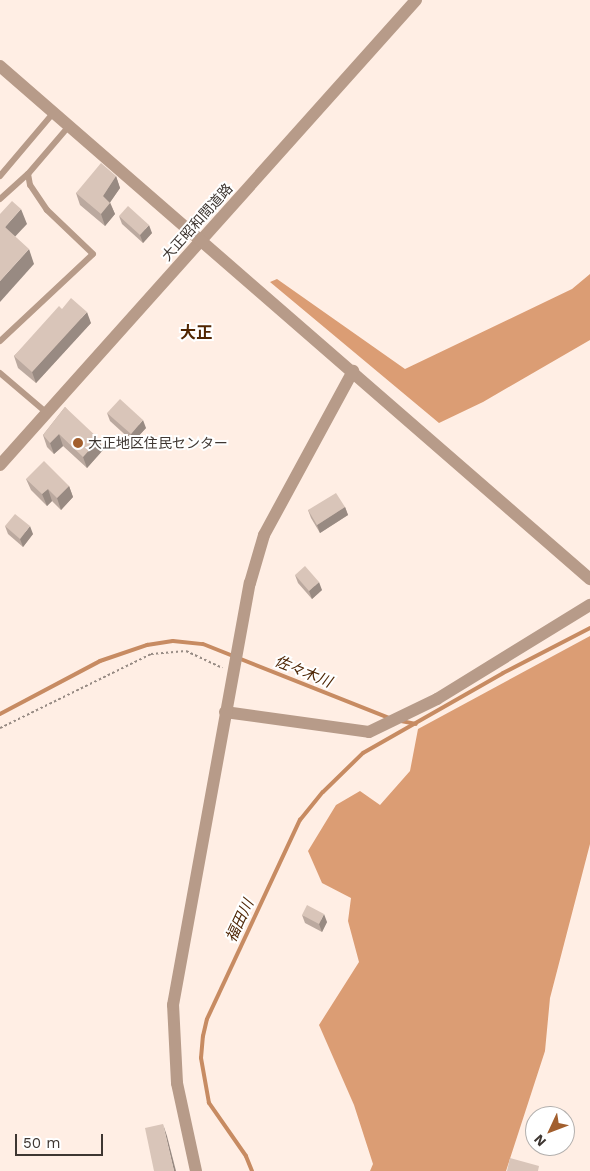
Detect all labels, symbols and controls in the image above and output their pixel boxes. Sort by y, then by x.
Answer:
street label: 大正昭和間道路 [158,180,236,264]
district label: 大正 [180,323,212,343]
place label: 大正地区住民センター [88,435,228,451]
marker: 大正地区住民センター [72,437,84,449]
water label: 佐々木川 [272,652,334,692]
water label: 福田川 [222,897,258,945]
north arrow [525,1106,575,1156]
scale bar [18,1124,105,1156]
text: N [530,1131,549,1150]
text: 50 m [23,1134,60,1152]

